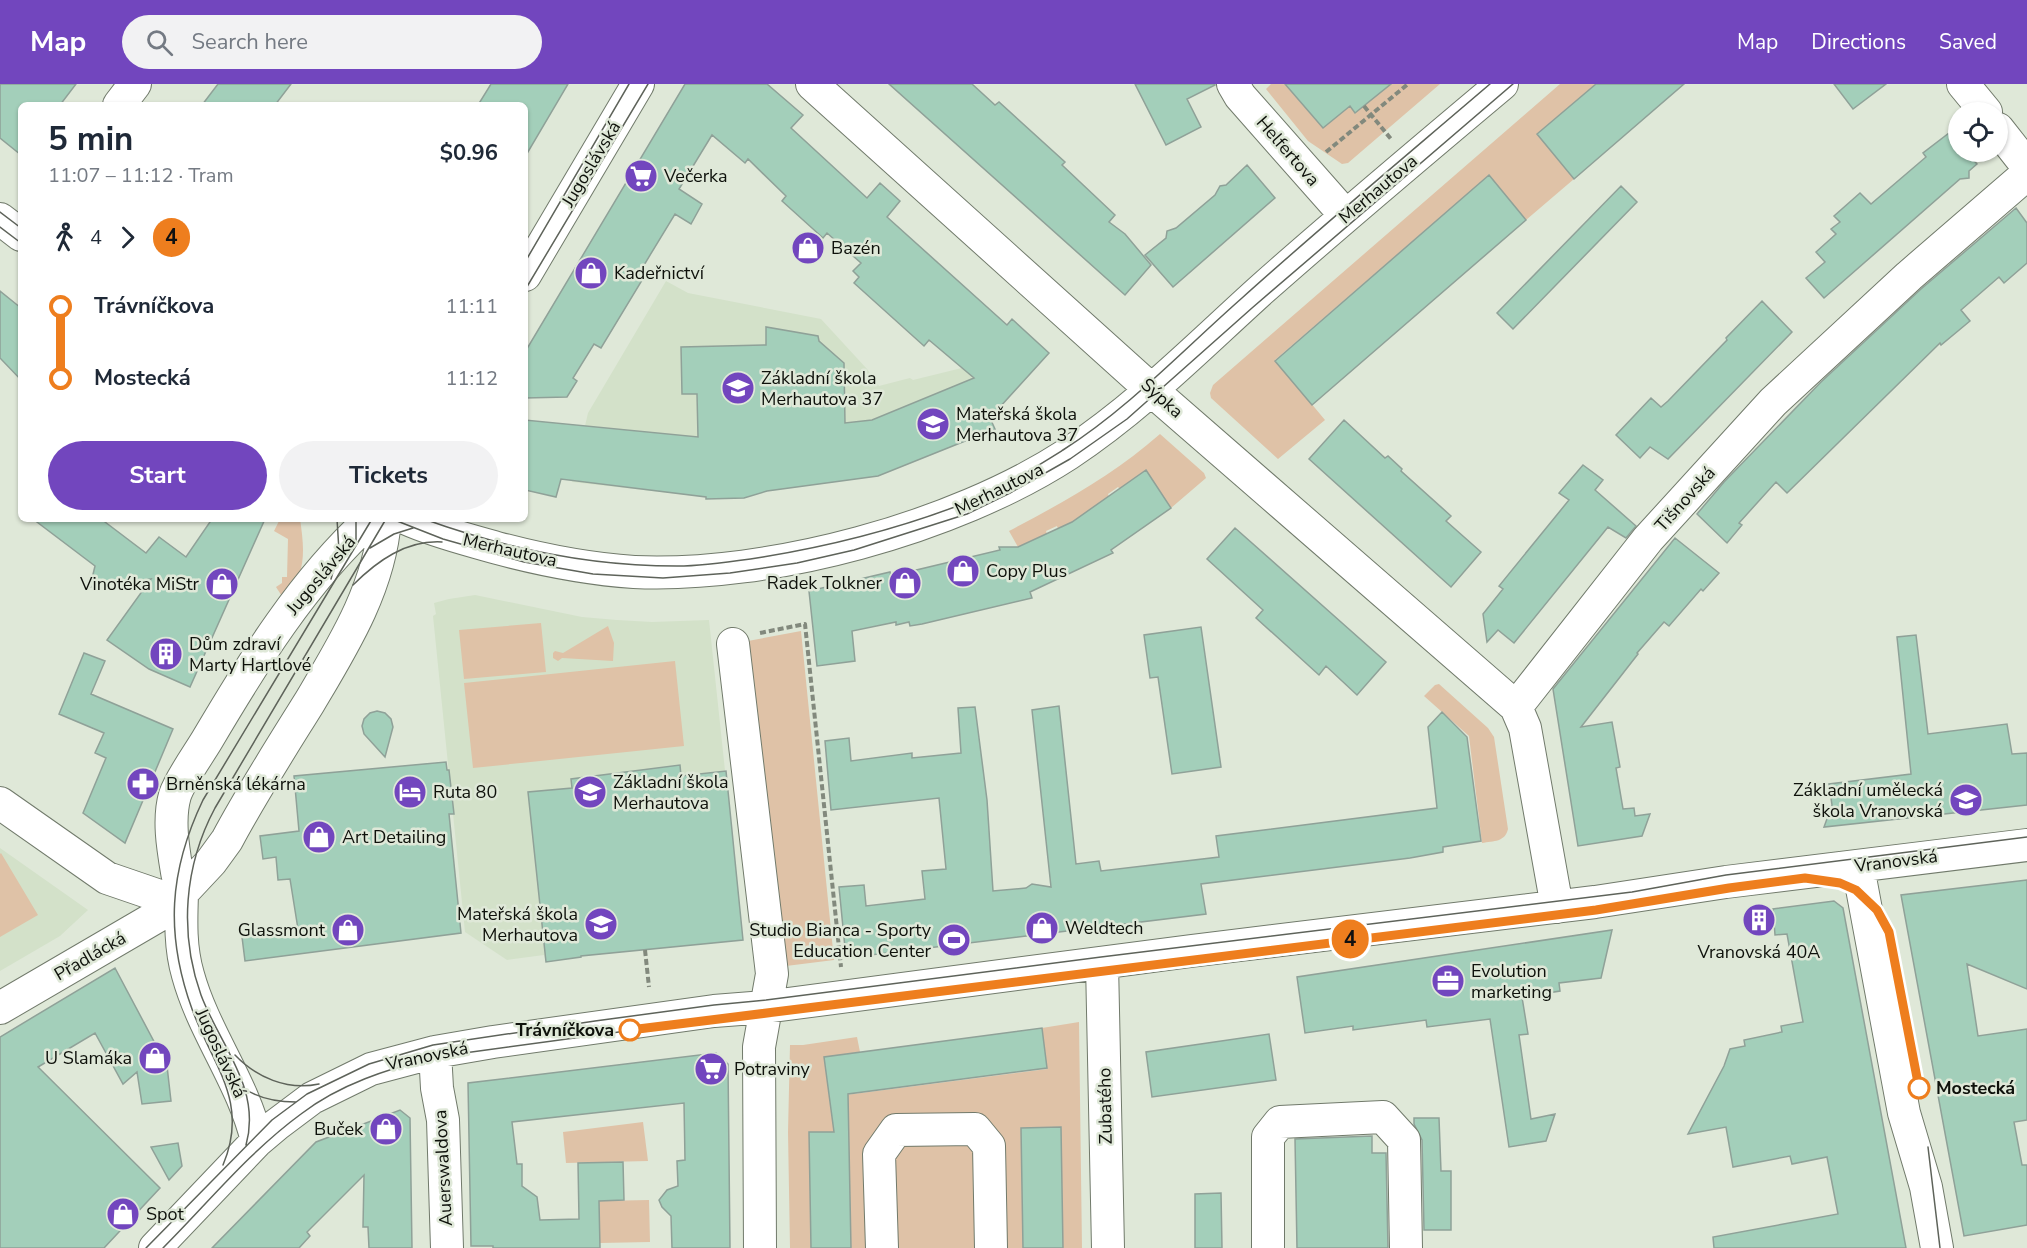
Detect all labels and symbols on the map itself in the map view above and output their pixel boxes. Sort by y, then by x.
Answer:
street label: Helfertova [1251,111,1325,191]
street label: Jugoslávská [555,117,626,212]
street label: Merhautova [1334,149,1422,229]
supermarket icon: Večerka [623,158,659,194]
place label: Večerka [663,164,728,188]
shop icon: Bazén [790,230,826,266]
place label: Bazén [831,236,881,260]
shop icon: Kadeřnictví [573,255,609,291]
place label: Kadeřnictví [614,261,705,285]
place label: Základní škola Merhautova 37 [761,366,883,411]
school or university icon: Základní škola Merhautova 37 [720,370,756,406]
street label: Sýpka [1136,373,1188,423]
place label: Mateřská škola Merhautova 37 [956,402,1078,447]
school or university icon: Mateřská škola Merhautova 37 [915,406,951,442]
street label: Merhautova [951,457,1047,521]
street label: Tišnovská [1649,461,1721,537]
street label: Merhautova [461,528,559,572]
street label: Jugoslávská [280,530,361,620]
shop icon: Copy Plus [945,553,981,589]
place label: Copy Plus [986,559,1067,583]
shop icon: Radek Tolkner [887,565,923,601]
shop icon: Vinotéka MiStr [204,566,240,602]
place label: Radek Tolkner [767,571,883,595]
place label: Vinotéka MiStr [79,572,200,596]
place label: Dům zdraví Marty Hartlové [189,632,311,677]
building icon: Dům zdraví Marty Hartlové [148,636,184,672]
pharmacy icon: Brněnská lékárna [125,766,161,802]
place label: Základní škola Merhautova [613,770,729,815]
place label: Brněnská lékárna [166,772,306,796]
hotel icon: Ruta 80 [392,774,428,810]
school or university icon: Základní škola Merhautova [572,774,608,810]
place label: Základní umělecká škola Vranovská [1793,778,1943,823]
place label: Ruta 80 [433,780,497,804]
school or university icon: Základní umělecká škola Vranovská [1948,782,1984,818]
shop icon: Art Detailing [301,819,337,855]
place label: Art Detailing [342,825,446,849]
street label: Vranovská [1852,844,1939,878]
place label: Mateřská škola Merhautova [457,902,578,947]
building icon: Vranovská 40A [1741,902,1777,938]
school or university icon: Mateřská škola Merhautova [583,906,619,942]
shop icon: Weldtech [1024,910,1060,946]
shop icon: Glassmont [330,912,366,948]
place label: Weldtech [1065,916,1143,940]
place label: Glassmont [238,918,326,942]
place label: Studio Bianca - Sporty Education Center [749,918,932,963]
line badge: 4 [1330,920,1370,958]
sports icon: Studio Bianca - Sporty Education Center [936,922,972,958]
street label: Přadlácká [50,926,130,986]
place label: Vranovská 40A [1697,940,1820,964]
place label: Evolution marketing [1471,959,1552,1004]
office icon: Evolution marketing [1430,963,1466,999]
street label: Jugoslávská [189,1003,252,1102]
place label: Trávníčkova [516,1018,614,1042]
marker: Trávníčkova [619,1019,641,1041]
street label: Vranovská [383,1036,470,1077]
shop icon: U Slamáka [137,1040,173,1076]
place label: U Slamáka [45,1046,132,1070]
supermarket icon: Potraviny [693,1051,729,1087]
place label: Potraviny [734,1057,811,1081]
street label: Zubatého [1092,1068,1118,1144]
place label: Mostecká [1936,1076,2015,1100]
marker: Mostecká [1908,1077,1930,1099]
street label: Auerswaldova [428,1109,458,1227]
shop icon: Buček [368,1111,404,1147]
place label: Buček [314,1117,364,1141]
shop icon: Spot [105,1196,141,1232]
place label: Spot [146,1202,184,1226]

